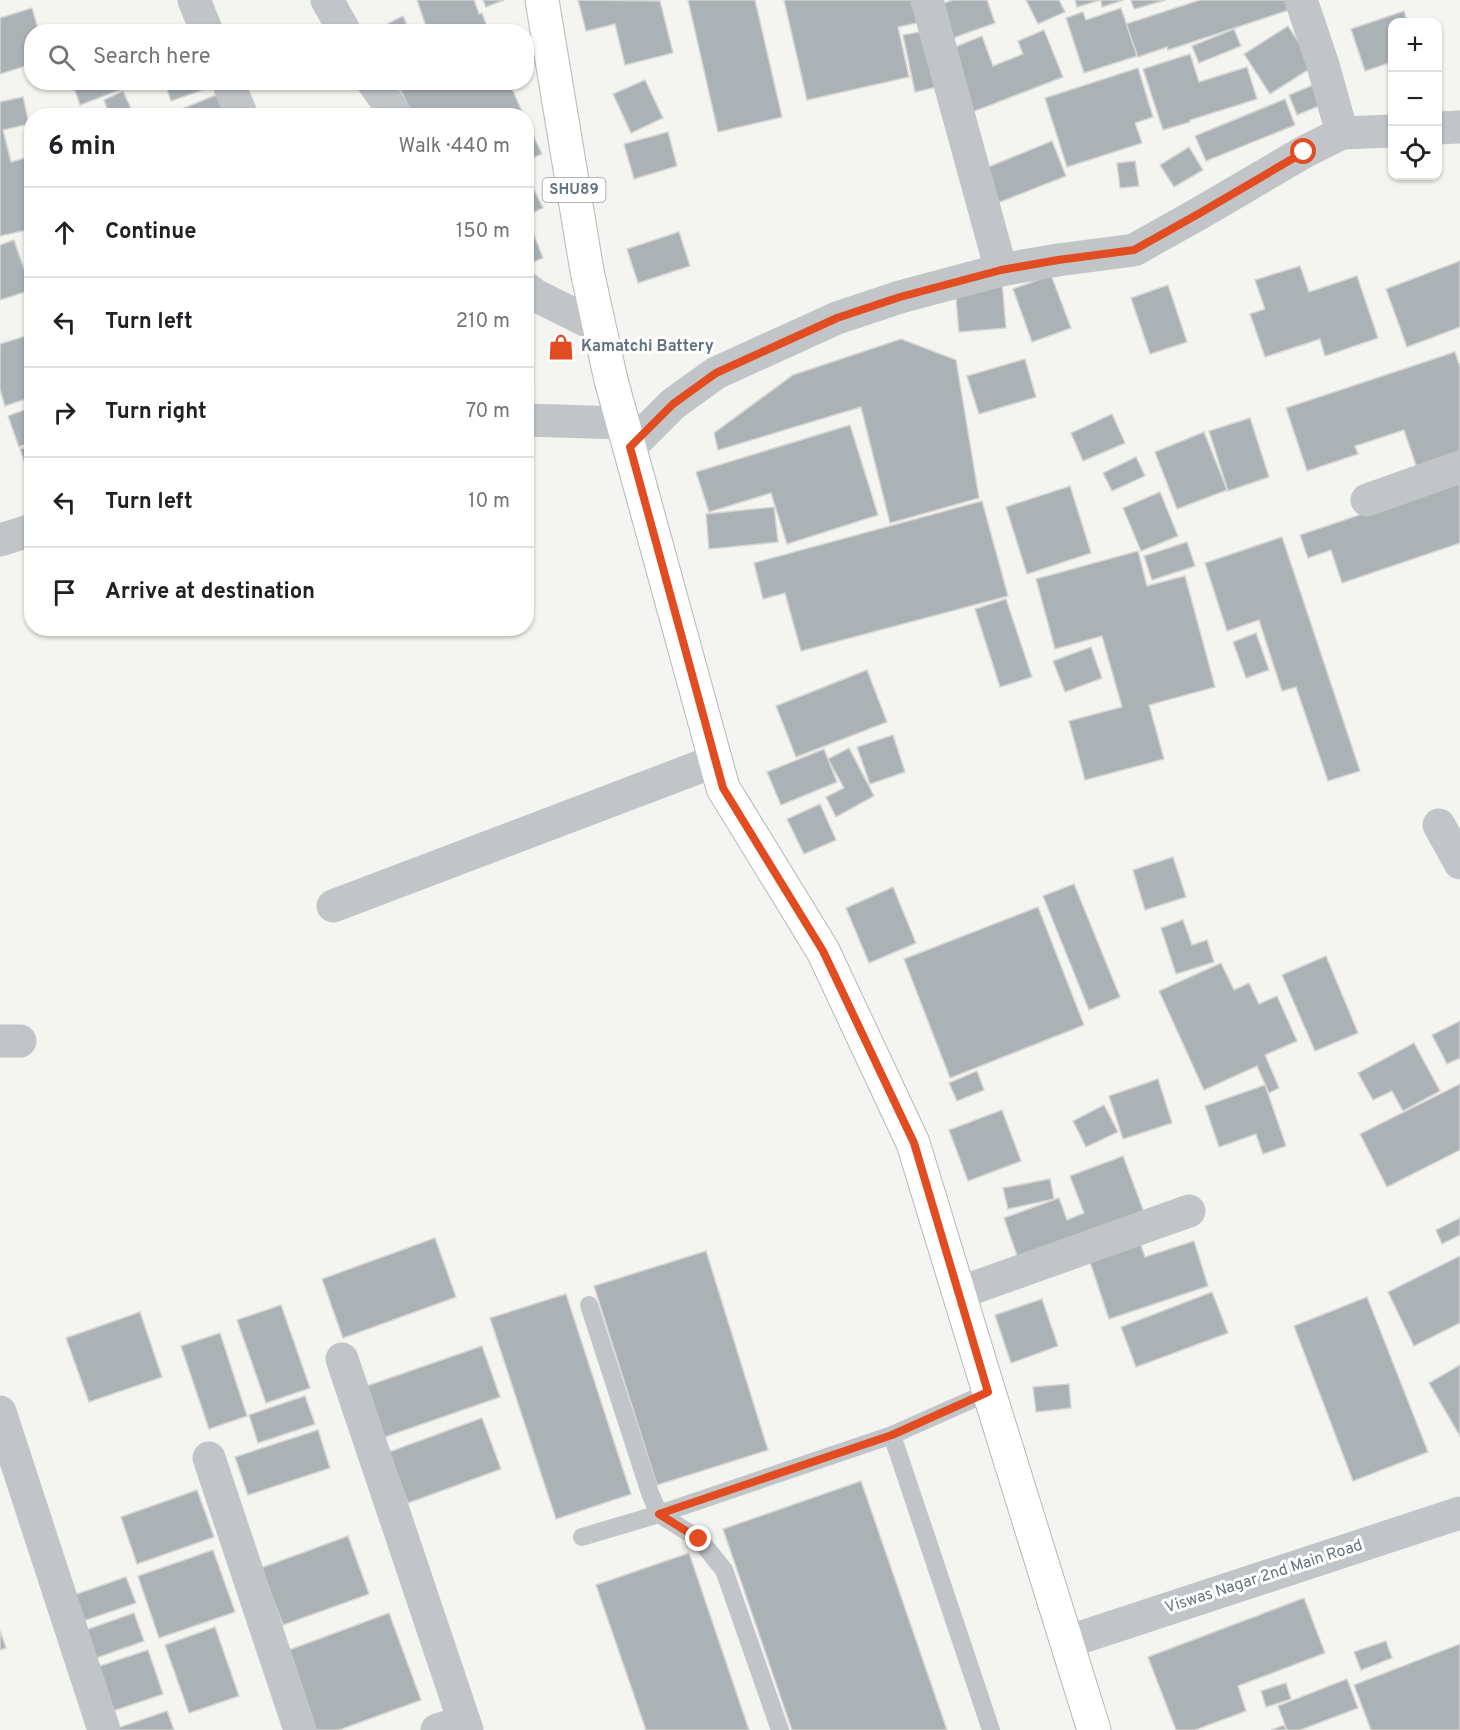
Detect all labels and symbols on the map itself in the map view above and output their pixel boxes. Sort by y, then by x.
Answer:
route start [1290,138,1316,164]
road number: SHU89 [542,178,606,202]
shop icon: Kamatchi Battery [546,332,576,362]
place label: Kamatchi Battery [581,337,714,357]
route end [685,1525,711,1551]
street label: Viswas Nagar 2nd Main Road [1163,1536,1365,1618]

